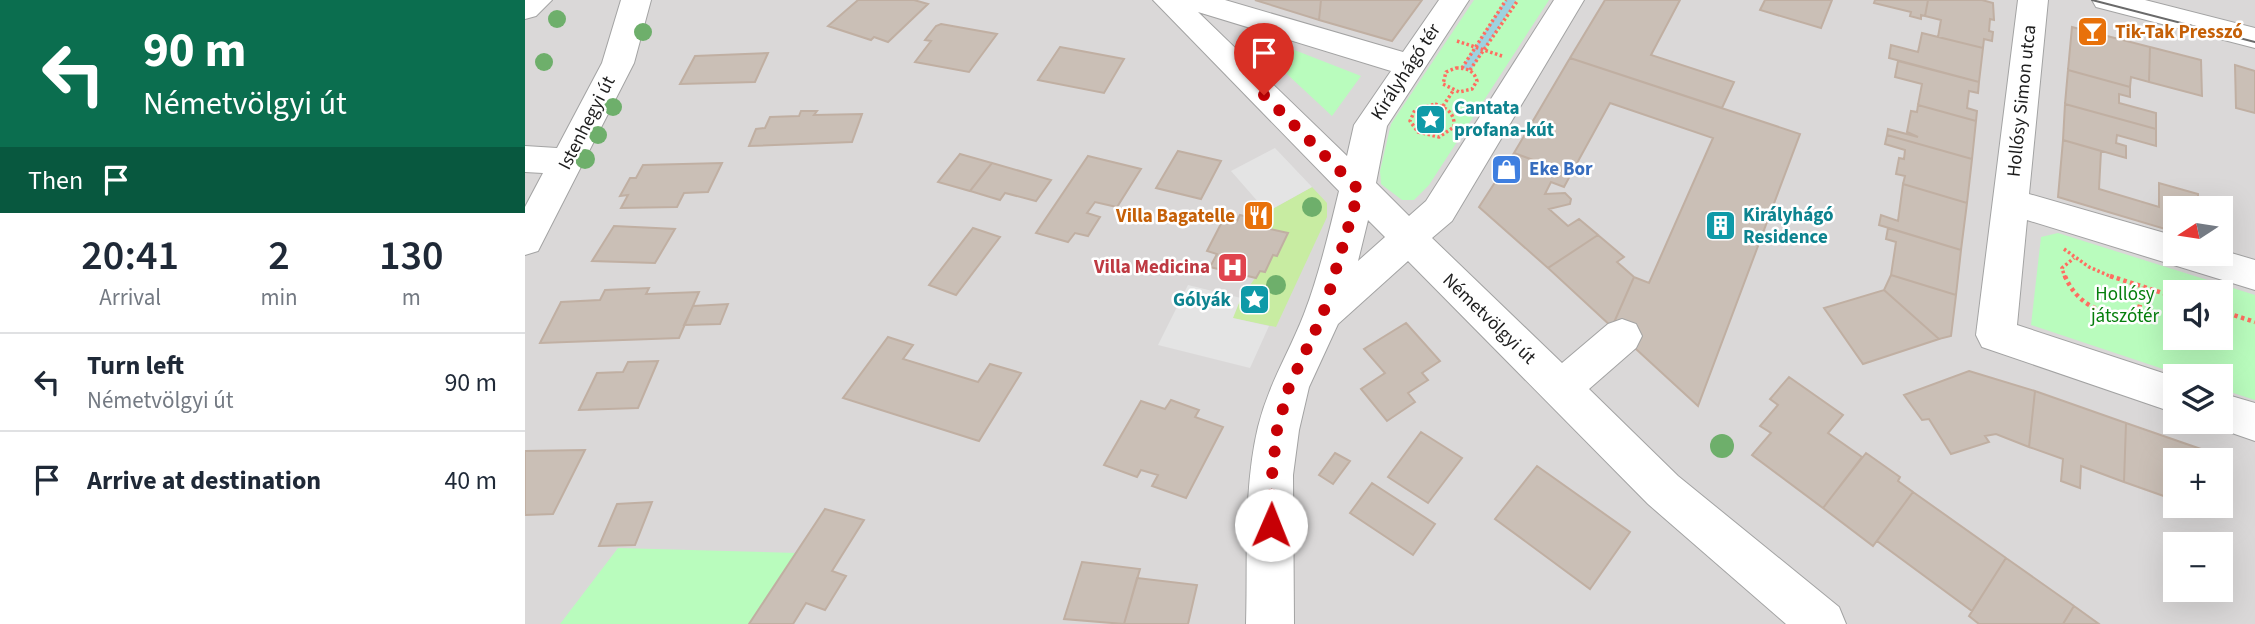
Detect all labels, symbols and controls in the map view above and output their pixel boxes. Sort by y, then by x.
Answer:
bar icon: Tik-Tak Presszó [2075,15,2109,49]
text: 90 m [143,16,247,86]
street label: Királyhágó tér [1365,18,1448,126]
place label: Tik-Tak Presszó [2115,19,2243,46]
pin [1234,23,1294,95]
street label: Hollósy Simon utca [2001,24,2043,178]
icon: left [28,28,119,119]
icon: arrive [1245,34,1283,72]
street label: Istenhegyi út [552,71,622,175]
text: Németvölgyi út [143,81,347,127]
place label: Cantata profana-kút [1454,95,1554,144]
place icon: Cantata profana-kút [1414,102,1448,136]
shop icon: Eke Bor [1489,152,1523,186]
place label: Eke Bor [1529,156,1593,183]
icon: arrive [97,161,135,199]
text: Then [28,162,83,199]
north arrow [2163,196,2233,266]
map controls [2163,196,2233,602]
restaurant icon: Villa Bagatelle [1241,199,1275,233]
place label: Királyhágó Residence [1743,202,1834,251]
place label: Villa Bagatelle [1115,203,1235,230]
building icon: Királyhágó Residence [1703,209,1737,243]
text: 20:41 [81,226,179,286]
text: 2 [268,226,290,286]
text: 130 [379,226,444,286]
hospital icon: Villa Medicina [1216,250,1250,284]
place label: Villa Medicina [1093,254,1210,281]
street label: Németvölgyi út [1436,267,1542,371]
button: sound [2163,280,2233,350]
text: Arrival [99,281,161,314]
text: min [260,281,298,314]
text: m [402,281,421,314]
park label: Hollósy játszótér [2090,281,2160,330]
place icon: Gólyák [1237,283,1271,317]
place label: Gólyák [1173,287,1232,314]
text: Turn left [87,347,184,384]
icon: left [28,363,66,401]
text: 90 m [444,364,497,401]
button: layers [2163,364,2233,434]
text: Németvölgyi út [87,384,234,417]
button: + [2163,448,2233,518]
icon: arrive [28,461,66,499]
text: Arrive at destination [87,462,321,499]
text: 40 m [444,462,497,499]
position arrow [1234,488,1308,562]
button: − [2163,532,2233,602]

